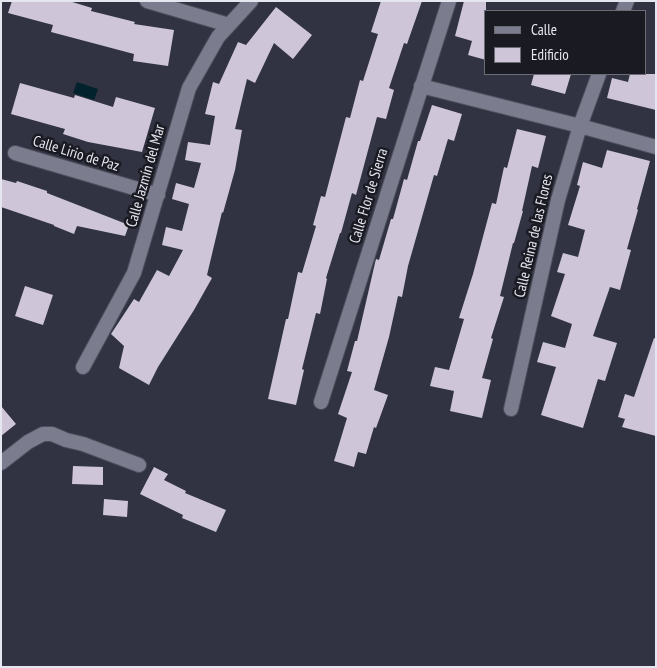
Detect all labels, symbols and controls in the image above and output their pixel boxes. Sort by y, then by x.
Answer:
legend [484,10,647,75]
text: Calle [531,20,557,39]
text: Edificio [531,45,569,64]
street label: Calle Jazmín del Mar [123,123,169,229]
street label: Calle Lirio de Paz [31,132,121,176]
street label: Calle Flor de Sierra [346,146,392,246]
street label: Calle Reina de las Flores [511,173,557,299]

